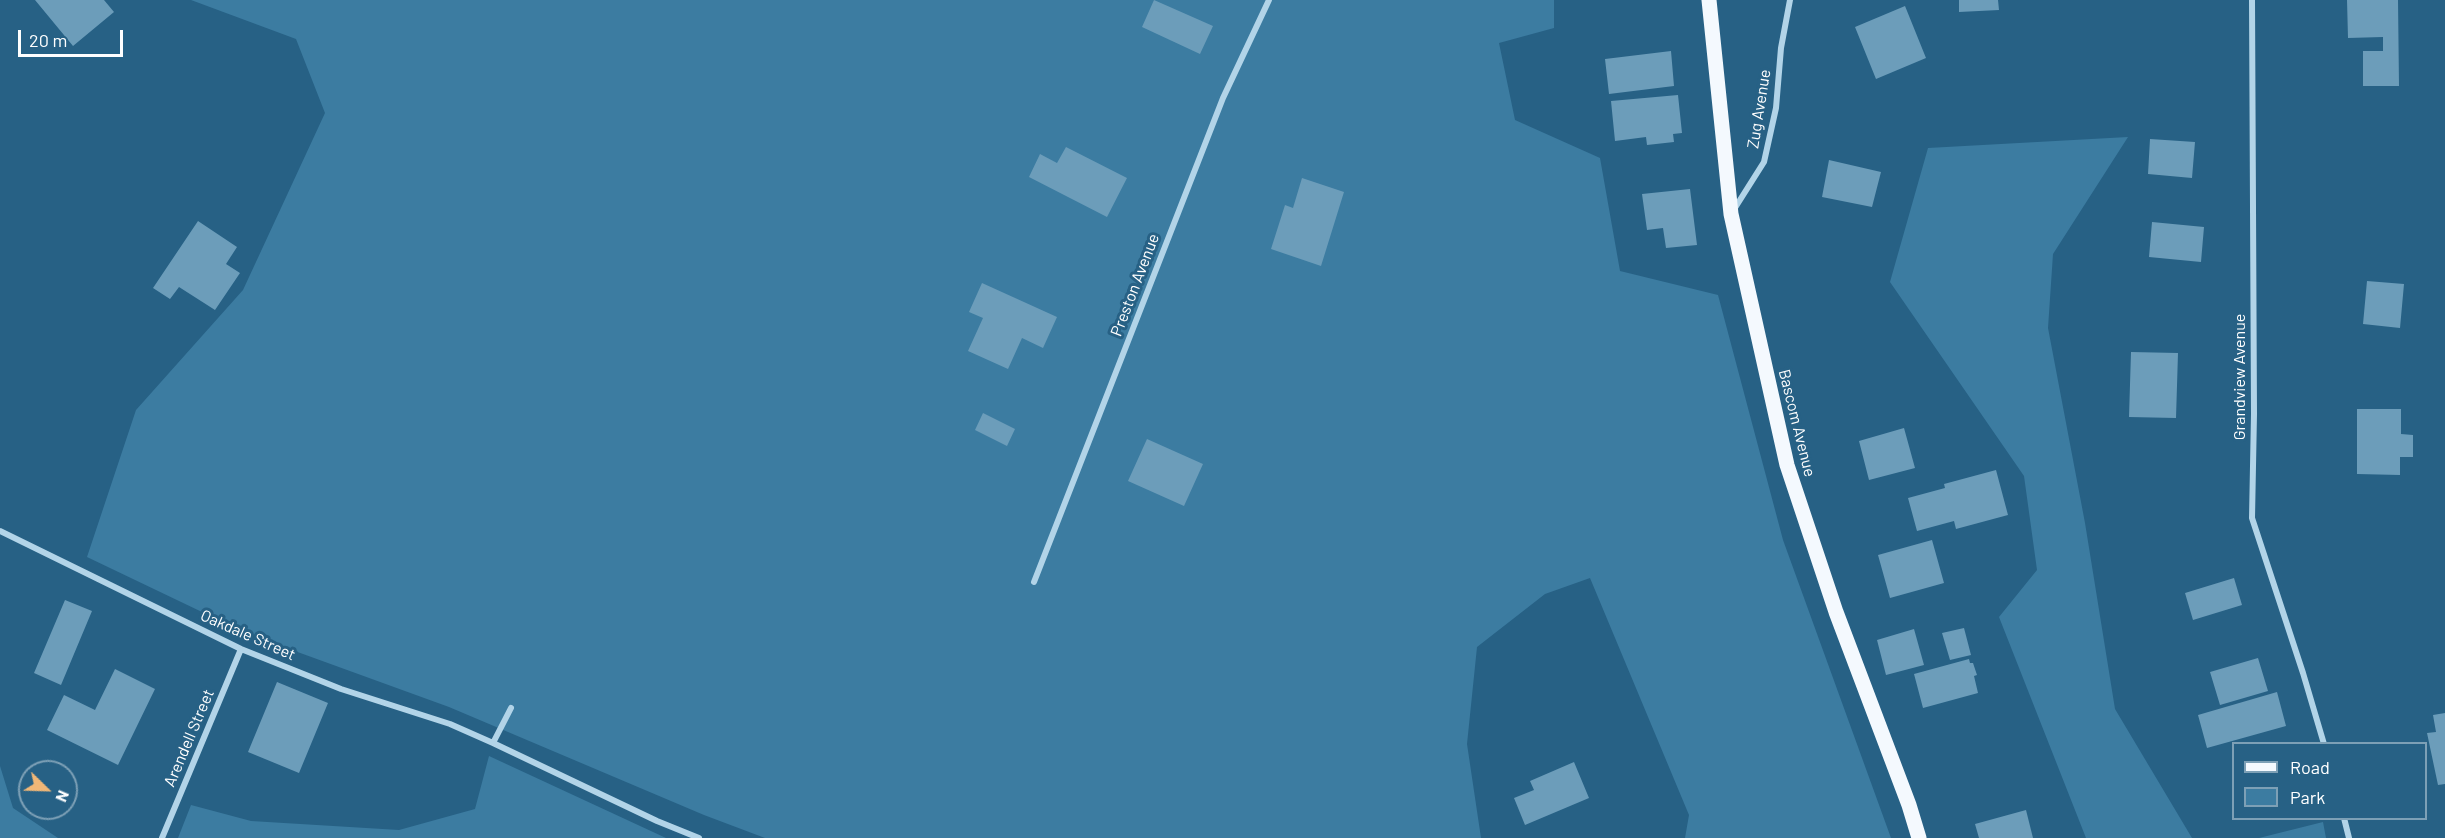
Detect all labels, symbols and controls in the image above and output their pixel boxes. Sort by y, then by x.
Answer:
scale bar [21,18,126,56]
text: 20 m [29,29,67,51]
street label: Zug Avenue [1743,68,1775,150]
street label: Preston Avenue [1107,231,1163,339]
street label: Grandview Avenue [2230,314,2250,440]
street label: Bascom Avenue [1774,367,1820,479]
street label: Oakdale Street [198,606,298,664]
street label: Arendell Street [160,686,218,790]
legend [2232,742,2427,820]
text: Road [2290,756,2330,778]
north arrow [18,760,78,820]
text: Park [2290,786,2325,808]
text: N [52,788,74,805]

